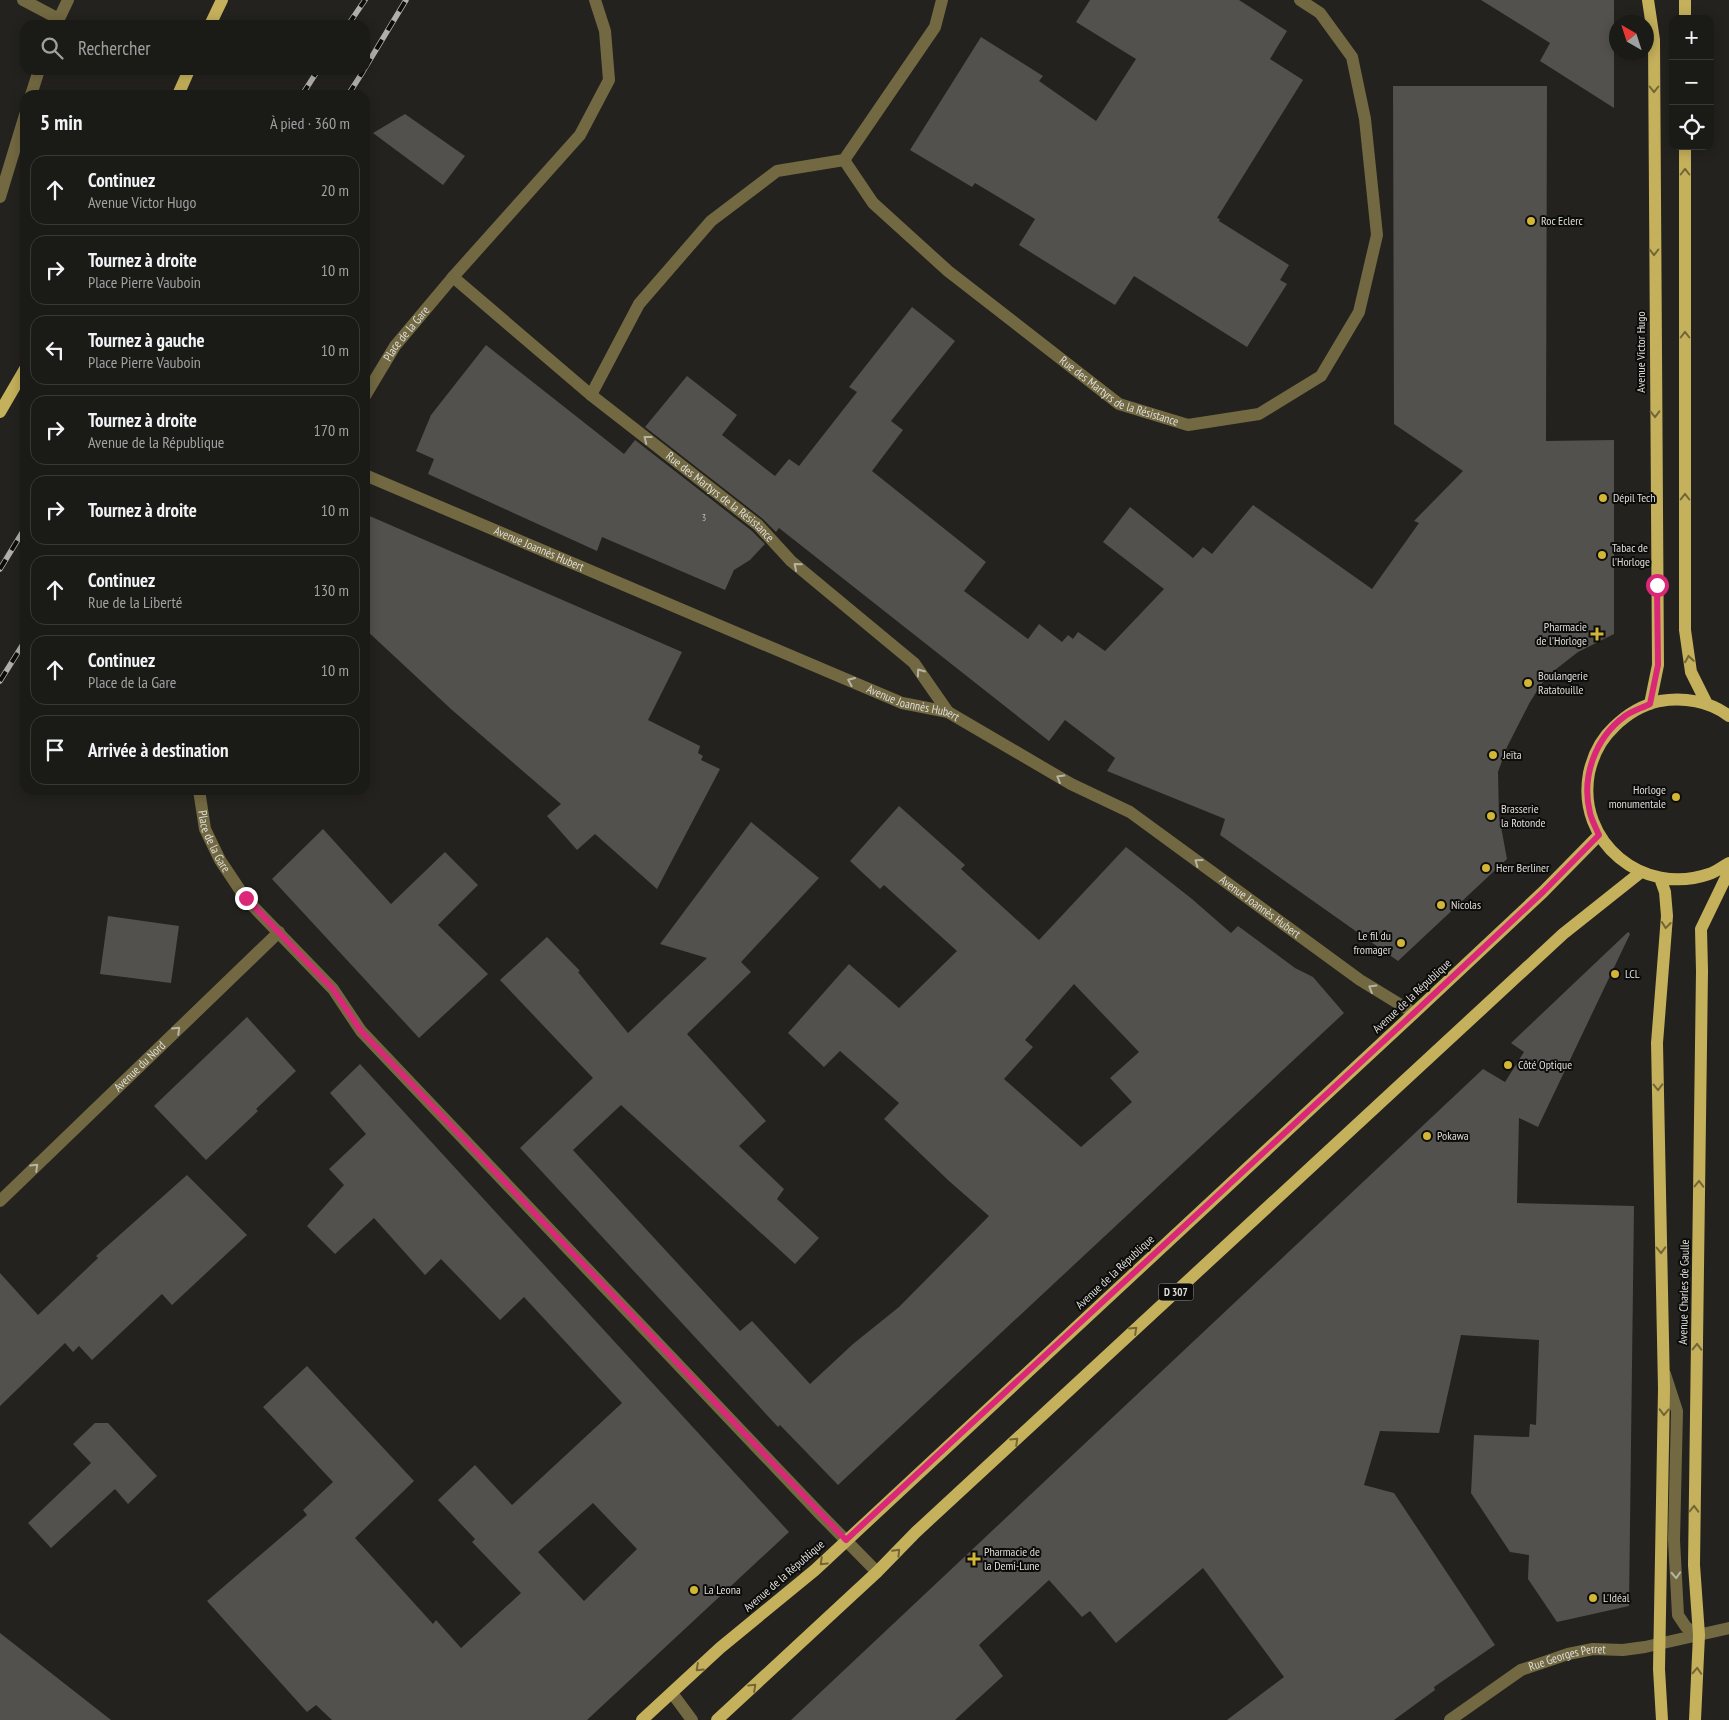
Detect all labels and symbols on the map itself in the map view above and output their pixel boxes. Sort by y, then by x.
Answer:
north arrow [1609,15,1654,60]
one-way arrow [1649,86,1659,93]
one-way arrow [1680,168,1690,176]
place label: Roc Eclerc [1541,213,1584,228]
marker: Roc Eclerc [1525,215,1537,227]
one-way arrow [1649,248,1660,256]
street label: Place de la Gare [380,303,433,364]
street label: Avenue Victor Hugo [1633,311,1648,393]
one-way arrow [1680,330,1690,338]
street label: Rue des Martyrs de la Résistance [1057,353,1181,429]
one-way arrow [1650,410,1661,418]
one-way arrow [644,436,653,444]
street label: Rue des Martyrs de la Résistance [663,448,778,545]
place label: Dépil Tech [1613,490,1656,505]
marker: Dépil Tech [1597,492,1609,504]
one-way arrow [1680,493,1690,500]
house number: 3 [702,511,706,524]
street label: Avenue Joannès Hubert [492,523,587,574]
place label: Tabac de l'Horloge [1612,540,1650,569]
marker: Tabac de l'Horloge [1596,549,1608,561]
one-way arrow [794,564,803,572]
route start [1646,574,1669,597]
place label: Pharmacie de l'Horloge [1536,619,1587,648]
marker: Pharmacie de l'Horloge [1591,628,1603,640]
one-way arrow [1684,655,1694,664]
one-way arrow [917,668,926,678]
place label: Boulangerie Ratatouille [1538,668,1588,697]
one-way arrow [847,677,856,688]
marker: Boulangerie Ratatouille [1522,677,1534,689]
street label: Avenue Joannès Hubert [865,681,963,724]
place label: Jeïta [1502,747,1522,762]
marker: Jeïta [1487,749,1499,761]
one-way arrow [1056,774,1065,784]
place label: Horloge monumentale [1609,782,1666,811]
marker: Horloge monumentale [1670,791,1682,803]
place label: Brasserie la Rotonde [1501,801,1545,830]
street label: Place de la Gare [195,809,234,875]
marker: Brasserie la Rotonde [1485,810,1497,822]
one-way arrow [1194,859,1204,868]
place label: Herr Berliner [1496,860,1550,875]
marker: Herr Berliner [1480,862,1492,874]
street label: Avenue Joannès Hubert [1217,872,1304,941]
route end [235,887,258,910]
place label: Nicolas [1451,897,1481,912]
marker: Nicolas [1435,899,1447,911]
one-way arrow [1661,921,1672,929]
place label: Le fil du fromager [1353,928,1392,957]
marker: Le fil du fromager [1395,937,1407,949]
street label: Avenue de la République [1369,955,1454,1036]
place label: LCL [1625,966,1640,981]
marker: LCL [1609,968,1621,980]
one-way arrow [1369,984,1378,994]
one-way arrow [171,1027,180,1036]
street label: Avenue du Nord [110,1038,168,1094]
place label: Côté Optique [1518,1057,1572,1072]
marker: Côté Optique [1502,1059,1514,1071]
one-way arrow [1653,1084,1663,1092]
place label: Pokawa [1437,1128,1469,1143]
marker: Pokawa [1421,1130,1433,1142]
one-way arrow [29,1164,38,1173]
one-way arrow [1694,1180,1704,1188]
street label: Avenue de la République [1072,1231,1157,1312]
street label: Avenue Charles de Gaulle [1675,1239,1692,1345]
one-way arrow [1656,1246,1667,1254]
road number: D 307 [1158,1284,1194,1300]
one-way arrow [1129,1327,1138,1336]
one-way arrow [1691,1342,1702,1350]
one-way arrow [1659,1408,1669,1416]
one-way arrow [1009,1437,1018,1446]
one-way arrow [1689,1505,1700,1513]
street label: Avenue de la République [740,1536,827,1615]
place label: Pharmacie de la Demi-Lune [984,1544,1040,1573]
one-way arrow [891,1549,900,1558]
marker: Pharmacie de la Demi-Lune [968,1553,980,1565]
one-way arrow [819,1556,828,1565]
one-way arrow [1671,1572,1682,1580]
place label: La Leona [704,1582,741,1597]
marker: La Leona [688,1584,700,1596]
place label: L'Idéal [1603,1590,1630,1605]
marker: L'Idéal [1587,1592,1599,1604]
street label: Rue Georges Perret [1526,1641,1607,1674]
one-way arrow [695,1662,704,1671]
one-way arrow [1691,1667,1702,1675]
one-way arrow [747,1684,756,1693]

